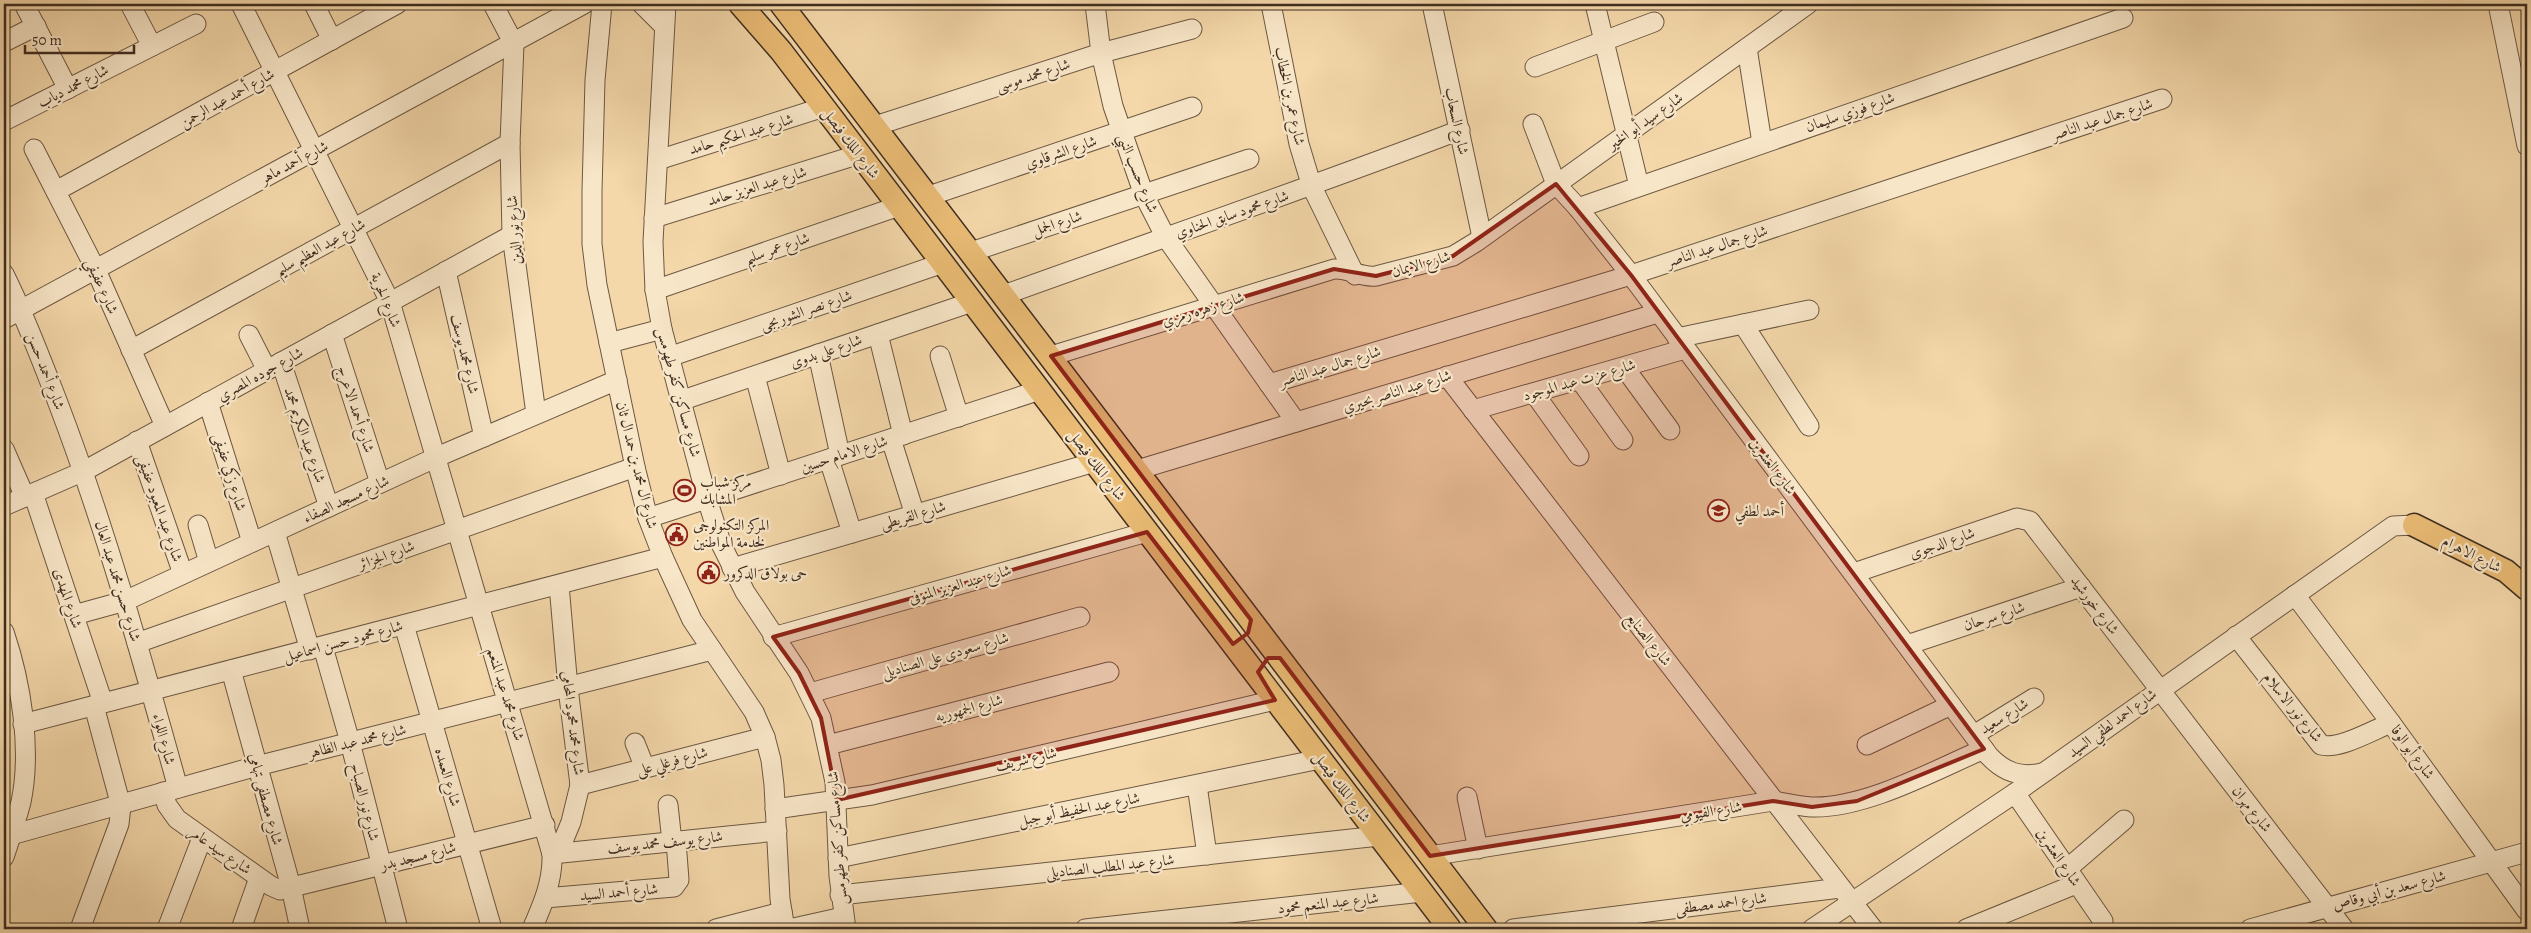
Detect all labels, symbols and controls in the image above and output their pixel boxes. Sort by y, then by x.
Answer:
scale bar [25,22,134,54]
text: 50 m [32,30,62,50]
street label: شارع عمر بن الخطاب [1267,45,1310,148]
street label: شارع محمد موسى [993,54,1074,99]
street label: شارع محمد دياب [34,60,113,115]
street label: شارع أحمد عبد الرحمن [176,63,279,135]
street label: شارع السحاب [1437,85,1474,157]
street label: شارع سيد أبو الخير [1601,87,1689,158]
street label: شارع فوزي سليمان [1803,87,1898,139]
street label: شارع جمال عبد الناصر [2047,93,2156,148]
street label: شارع الملك فيصل [815,103,884,184]
street label: شارع عبد الحكيم حامد [686,109,797,164]
street label: شارع الشرقاوي [1023,130,1100,176]
street label: شارع حسب النبي [1109,130,1163,217]
street label: شارع أحمد ماهر [254,135,333,192]
street label: شارع عبد العزيز حامد [705,161,810,214]
street label: شارع محمود سابق الحناوي [1172,185,1292,246]
street label: شارع نور الدين [502,195,529,265]
street label: شارع الجمل [1029,206,1086,243]
street label: شارع عبد العظيم سليم [271,214,371,285]
street label: شارع جمال عبد الناصر [1662,220,1771,275]
street label: شارع عمر سليم [742,228,814,273]
street label: شارع الايمان [1389,246,1454,285]
street label: شارع عفيفي [77,255,123,319]
street label: شارع الحرية [363,270,406,331]
street label: شارع نصر الشوربجى [757,285,856,338]
street label: شارع زهره رمزي [1159,287,1248,334]
street label: شارع محمد يوسف [443,312,484,397]
street label: شارع مساكن كفر طهرمس [649,325,706,460]
street label: شارع أحمد حسن [19,329,71,414]
street label: شارع على بدوى [787,329,866,376]
street label: شارع جمال عبد الناصر [1275,341,1384,394]
street label: شارع جوده المصري [213,342,308,408]
street label: شارع عزت عبد الموجود [1520,354,1639,409]
street label: شارع أحمد الاعرج [330,363,380,456]
street label: شارع عبد الناصر بحيري [1340,365,1455,420]
street label: شارع عبد الكريم محمد [276,385,331,486]
street label: شارع ال محمد بن حمد ال ثان [609,399,662,531]
street label: شارع الملك فيصل [1061,425,1130,506]
street label: شارع الامام حسين [798,430,891,480]
street label: شارع زكي عفيفى [206,431,251,514]
street label: شارع العشرين [1743,434,1801,500]
street label: شارع عبد المعبود عفيفى [129,452,188,565]
street label: شارع مسجد الصفاء [300,470,394,530]
place label: مركز شباب المشابك [700,472,752,509]
sports icon: مركز شباب المشابك [672,479,696,503]
street label: شارع القريطى [878,496,949,537]
school or university icon: أحمد لطفي [1707,499,1731,523]
place label: أحمد لطفي [1735,500,1784,525]
place label: المركز التكنولوجى لخدمة المواطنين [693,515,769,552]
street label: شارع حسن محمد عبد العال [87,518,146,645]
public building icon: المركز التكنولوجى لخدمة المواطنين [665,522,689,546]
street label: شارع الدجوى [1907,522,1978,566]
street label: شارع الاهرام [2438,531,2505,580]
street label: شارع الجزائر [353,536,418,578]
street label: شارع عبد العزيز المنوفى [906,560,1014,611]
public building icon: حى بولاق الدكرور [696,561,720,585]
place label: حى بولاق الدكرور [722,563,807,583]
street label: شارع المهدى [46,565,87,631]
street label: شارع خورشيد [2064,571,2124,640]
street label: شارع سرحان [1961,597,2028,638]
street label: شارع الصنايع [1619,608,1676,672]
street label: شارع محمود حسن اسماعيل [281,615,406,669]
street label: شارع سعودى على الصناديلى [879,627,1012,686]
street label: شارع محمد عبد المنعم [479,645,530,744]
street label: شارع نور الاسلام [2256,668,2327,748]
street label: شارع محمد محمود المحامي [554,670,589,777]
street label: شارع احمد لطفي السيد [2063,684,2163,765]
street label: شارع الجمهوريه [933,689,1006,730]
street label: شارع سعيد [1976,693,2034,741]
street label: شارع اللواء [145,711,180,768]
street label: شارع محمد عبد الظاهر [304,719,409,766]
street label: شارع أبو الوفا [2384,720,2440,785]
street label: شارع فرغلي على [634,742,711,784]
street label: شارع شريف [993,742,1059,779]
street label: شارع العمده [427,745,466,809]
street label: شارع الملك فيصل [1306,747,1375,828]
street label: شارع مصطفى تهامي [241,751,288,848]
street label: شارع نور الصباح [343,761,384,844]
street label: شارع مساكن كفر طهرمس [822,770,855,906]
street label: شارع مهران [2225,782,2276,838]
street label: شارع عبد الحفيظ أبو جبل [1016,786,1142,834]
street label: شارع الفيومي [1679,796,1744,829]
street label: شارع سيد عامر [183,821,256,882]
street label: شارع العشرين [2030,824,2086,892]
street label: شارع يوسف محمد يوسف [606,826,724,861]
street label: شارع مسجد بدر [376,837,459,878]
street label: شارع عبد المطلب الصناديلى [1045,849,1176,886]
street label: شارع سعد بن أبي وقاص [2330,864,2449,918]
street label: شارع أحمد السيد [579,878,659,908]
street label: شارع احمد مصطفى [1674,887,1768,921]
street label: شارع عبد المنعم محمود [1277,888,1380,922]

